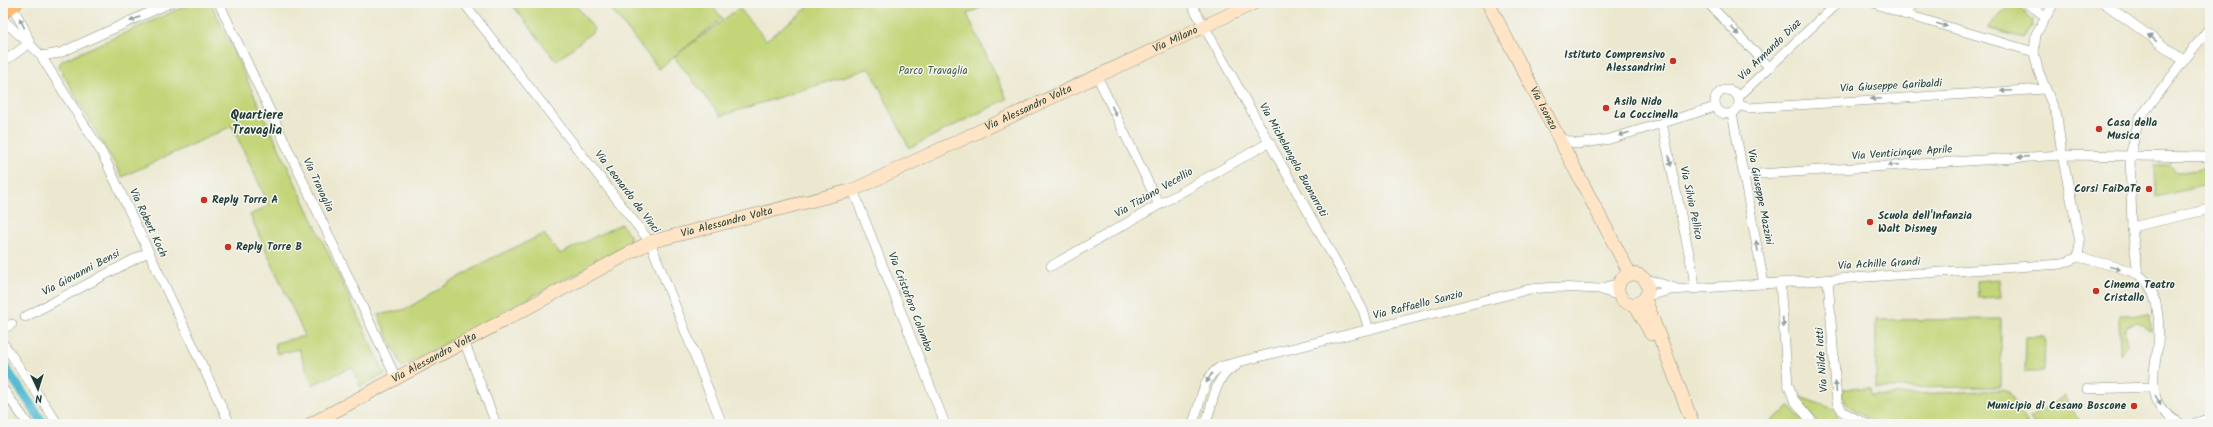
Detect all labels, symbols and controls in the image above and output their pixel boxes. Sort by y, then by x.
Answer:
street label: Via Armando Diaz [1734,15,1806,85]
one-way arrow [129,16,140,22]
one-way arrow [19,18,25,29]
street label: Via Milano [1150,21,1201,58]
one-way arrow [1936,22,1948,28]
one-way arrow [1730,27,1739,36]
one-way arrow [2146,33,2157,42]
place label: Istituto Comprensivo Alessandrini [1564,46,1666,77]
marker: Istituto Comprensivo Alessandrini [1668,56,1678,66]
park label: Parco Travaglia [898,62,968,80]
street label: Via Giuseppe Garibaldi [1840,74,1943,98]
street label: Via Alessandro Volta [982,80,1075,136]
street label: Via Isonzo [1524,83,1562,133]
one-way arrow [1999,88,2012,94]
place label: Asilo Nido La Coccinella [1614,93,1679,124]
one-way arrow [1870,95,1882,102]
street label: Via Michelangelo Buonarroti [1254,99,1332,221]
marker: Asilo Nido La Coccinella [1601,103,1611,113]
district label: Quartiere Travaglia [231,105,284,141]
one-way arrow [1111,105,1117,117]
place label: Casa della Musica [2107,114,2158,145]
marker: Casa della Musica [2094,124,2104,134]
one-way arrow [1618,131,1630,137]
street label: Via Venticinque Aprile [1851,141,1953,165]
street label: Via Leonardo da Vinci [590,146,665,238]
street label: Via Giuseppe Mazzini [1742,148,1778,247]
one-way arrow [2017,154,2029,161]
street label: Via Travaglia [298,155,338,215]
one-way arrow [1667,155,1673,167]
one-way arrow [1887,162,1899,169]
street label: Via Tiziano Vecellio [1111,163,1197,223]
street label: Via Silvio Pellico [1674,165,1708,241]
place label: Corsi FaiDaTe [2074,180,2142,198]
marker: Corsi FaiDaTe [2144,184,2154,194]
street label: Via Robert Koch [124,185,172,261]
place label: Reply Torre A [212,191,278,209]
marker: Reply Torre A [199,195,209,205]
street label: Via Alessandro Volta [679,202,775,243]
place label: Scuola dell'Infanzia Walt Disney [1878,207,1972,238]
marker: Scuola dell'Infanzia Walt Disney [1865,217,1875,227]
place label: Reply Torre B [236,238,302,256]
one-way arrow [1754,240,1760,252]
marker: Reply Torre B [223,242,233,252]
street label: Via Giovanni Bensi [39,245,124,301]
street label: Via Cristoforo Colombo [883,249,937,355]
street label: Via Achille Grandi [1837,253,1921,275]
one-way arrow [2109,265,2121,271]
place label: Cinema Teatro Cristallo [2104,276,2175,307]
street label: Via Raffaello Sanzio [1371,285,1465,325]
marker: Cinema Teatro Cristallo [2091,286,2101,296]
one-way arrow [1779,316,1786,328]
street label: Via Nilde Iotti [1811,326,1833,393]
street label: Via Alessandro Volta [389,328,480,388]
north arrow [18,369,58,409]
one-way arrow [1206,372,1213,384]
one-way arrow [1833,381,1840,393]
text: N [34,389,43,407]
one-way arrow [2154,395,2162,406]
place label: Municipio di Cesano Boscone [1987,397,2127,415]
marker: Municipio di Cesano Boscone [2129,401,2139,411]

